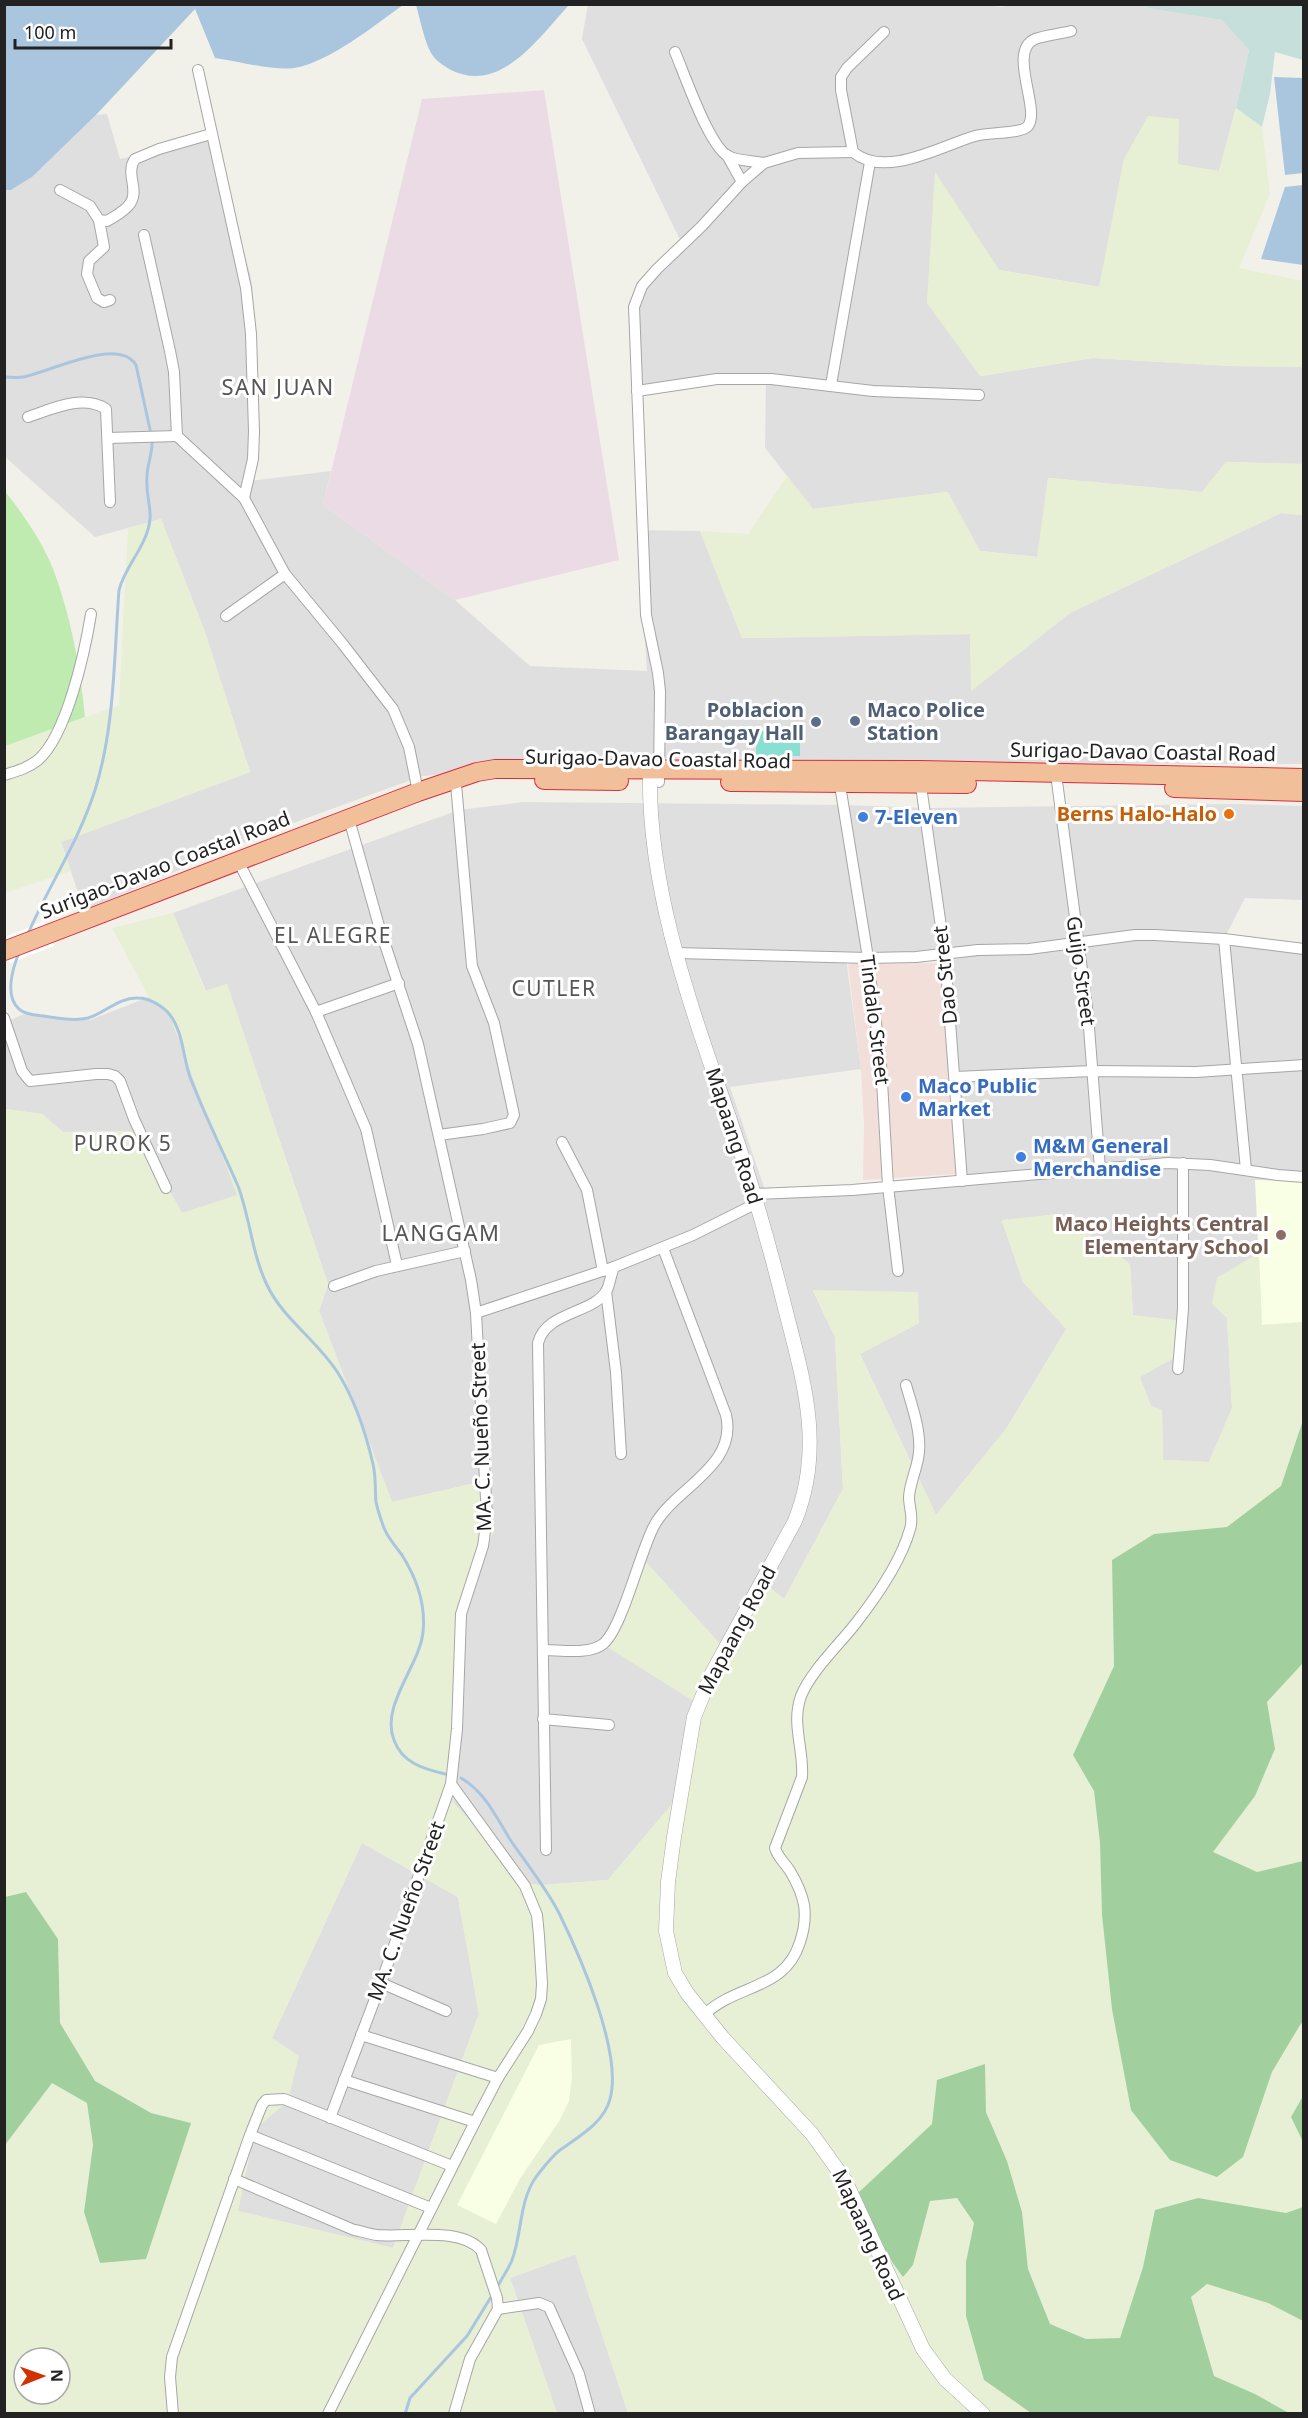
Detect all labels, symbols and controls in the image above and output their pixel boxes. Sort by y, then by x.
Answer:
scale bar [15,12,171,50]
text: 100 m [24,20,76,44]
district label: SAN JUAN [221,371,335,401]
place label: Poblacion Barangay Hall [665,696,804,746]
place label: Maco Police Station [867,696,985,746]
marker: Maco Police Station [848,714,862,728]
marker: Poblacion Barangay Hall [809,715,823,729]
street label: Surigao-Davao Coastal Road [1010,736,1276,767]
street label: Surigao-Davao Coastal Road [525,743,791,774]
place label: Berns Halo-Halo [1057,800,1217,827]
place label: 7-Eleven [875,803,958,830]
street label: Surigao-Davao Coastal Road [36,804,294,925]
marker: Berns Halo-Halo [1222,807,1236,821]
marker: 7-Eleven [856,810,870,824]
street label: Guijo Street [1060,914,1103,1027]
district label: EL ALEGRE [274,921,392,949]
street label: Dao Street [926,924,963,1026]
street label: Tindalo Street [854,954,897,1086]
district label: CUTLER [511,974,597,1002]
street label: Mapaang Road [700,1064,769,1208]
place label: Maco Public Market [918,1072,1037,1122]
marker: Maco Public Market [899,1090,913,1104]
district label: PUROK 5 [74,1129,172,1157]
place label: M&M General Merchandise [1033,1132,1169,1182]
marker: M&M General Merchandise [1014,1150,1028,1164]
place label: Maco Heights Central Elementary School [1054,1210,1269,1260]
district label: LANGGAM [382,1217,500,1247]
marker: Maco Heights Central Elementary School [1274,1228,1288,1242]
street label: MA. C. Nueño Street [464,1342,497,1532]
street label: Mapaang Road [691,1561,782,1699]
street label: MA. C. Nueño Street [361,1817,451,2004]
street label: Mapaang Road [826,2165,911,2305]
north arrow [12,2346,72,2406]
text: N [46,2369,68,2382]

